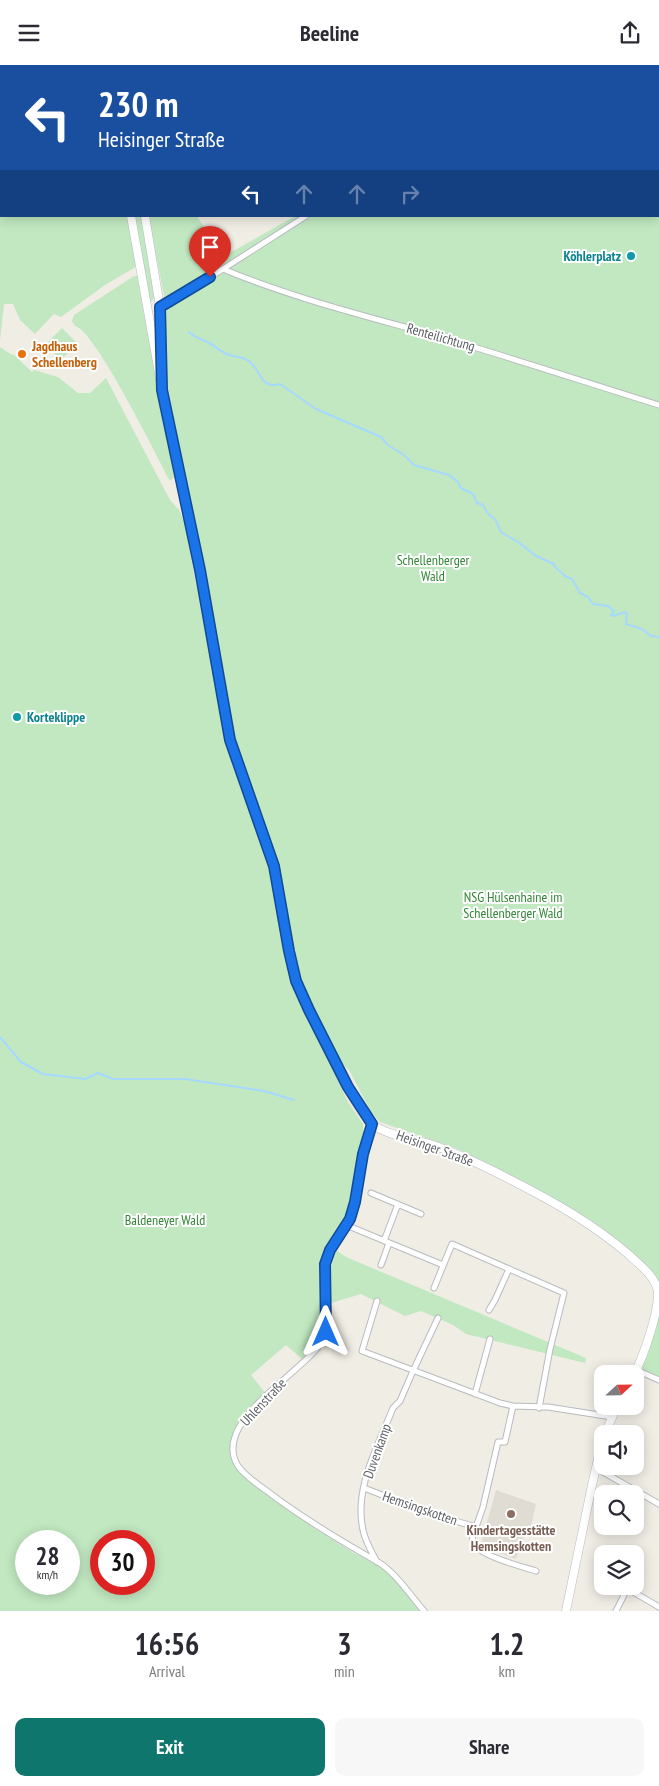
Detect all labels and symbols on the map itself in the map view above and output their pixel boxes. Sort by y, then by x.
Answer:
pin [189,226,231,277]
place label: Köhlerplatz [563,247,621,265]
marker: Köhlerplatz [625,250,637,262]
street label: Renteilichtung [405,319,477,355]
place label: Jagdhaus Schellenberg [31,337,97,371]
marker: Jagdhaus Schellenberg [16,348,28,360]
park label: Schellenberger Wald [397,551,470,585]
place label: Korteklippe [27,708,85,726]
marker: Korteklippe [11,711,23,723]
park label: NSG Hülsenhaine im Schellenberger Wald [463,888,563,922]
street label: Heisinger Straße [394,1126,476,1170]
park label: Baldeneyer Wald [125,1211,205,1229]
position arrow [299,1305,351,1357]
north arrow [594,1365,644,1415]
street label: Uhlenstraße [236,1374,290,1430]
street label: Duvenkamp [359,1421,395,1481]
street label: Hemsingskotten [380,1487,460,1529]
marker: Kindertagesstätte Hemsingskotten [505,1508,517,1520]
place label: Kindertagesstätte Hemsingskotten [466,1521,556,1555]
speed limit sign: 30 [90,1530,155,1595]

